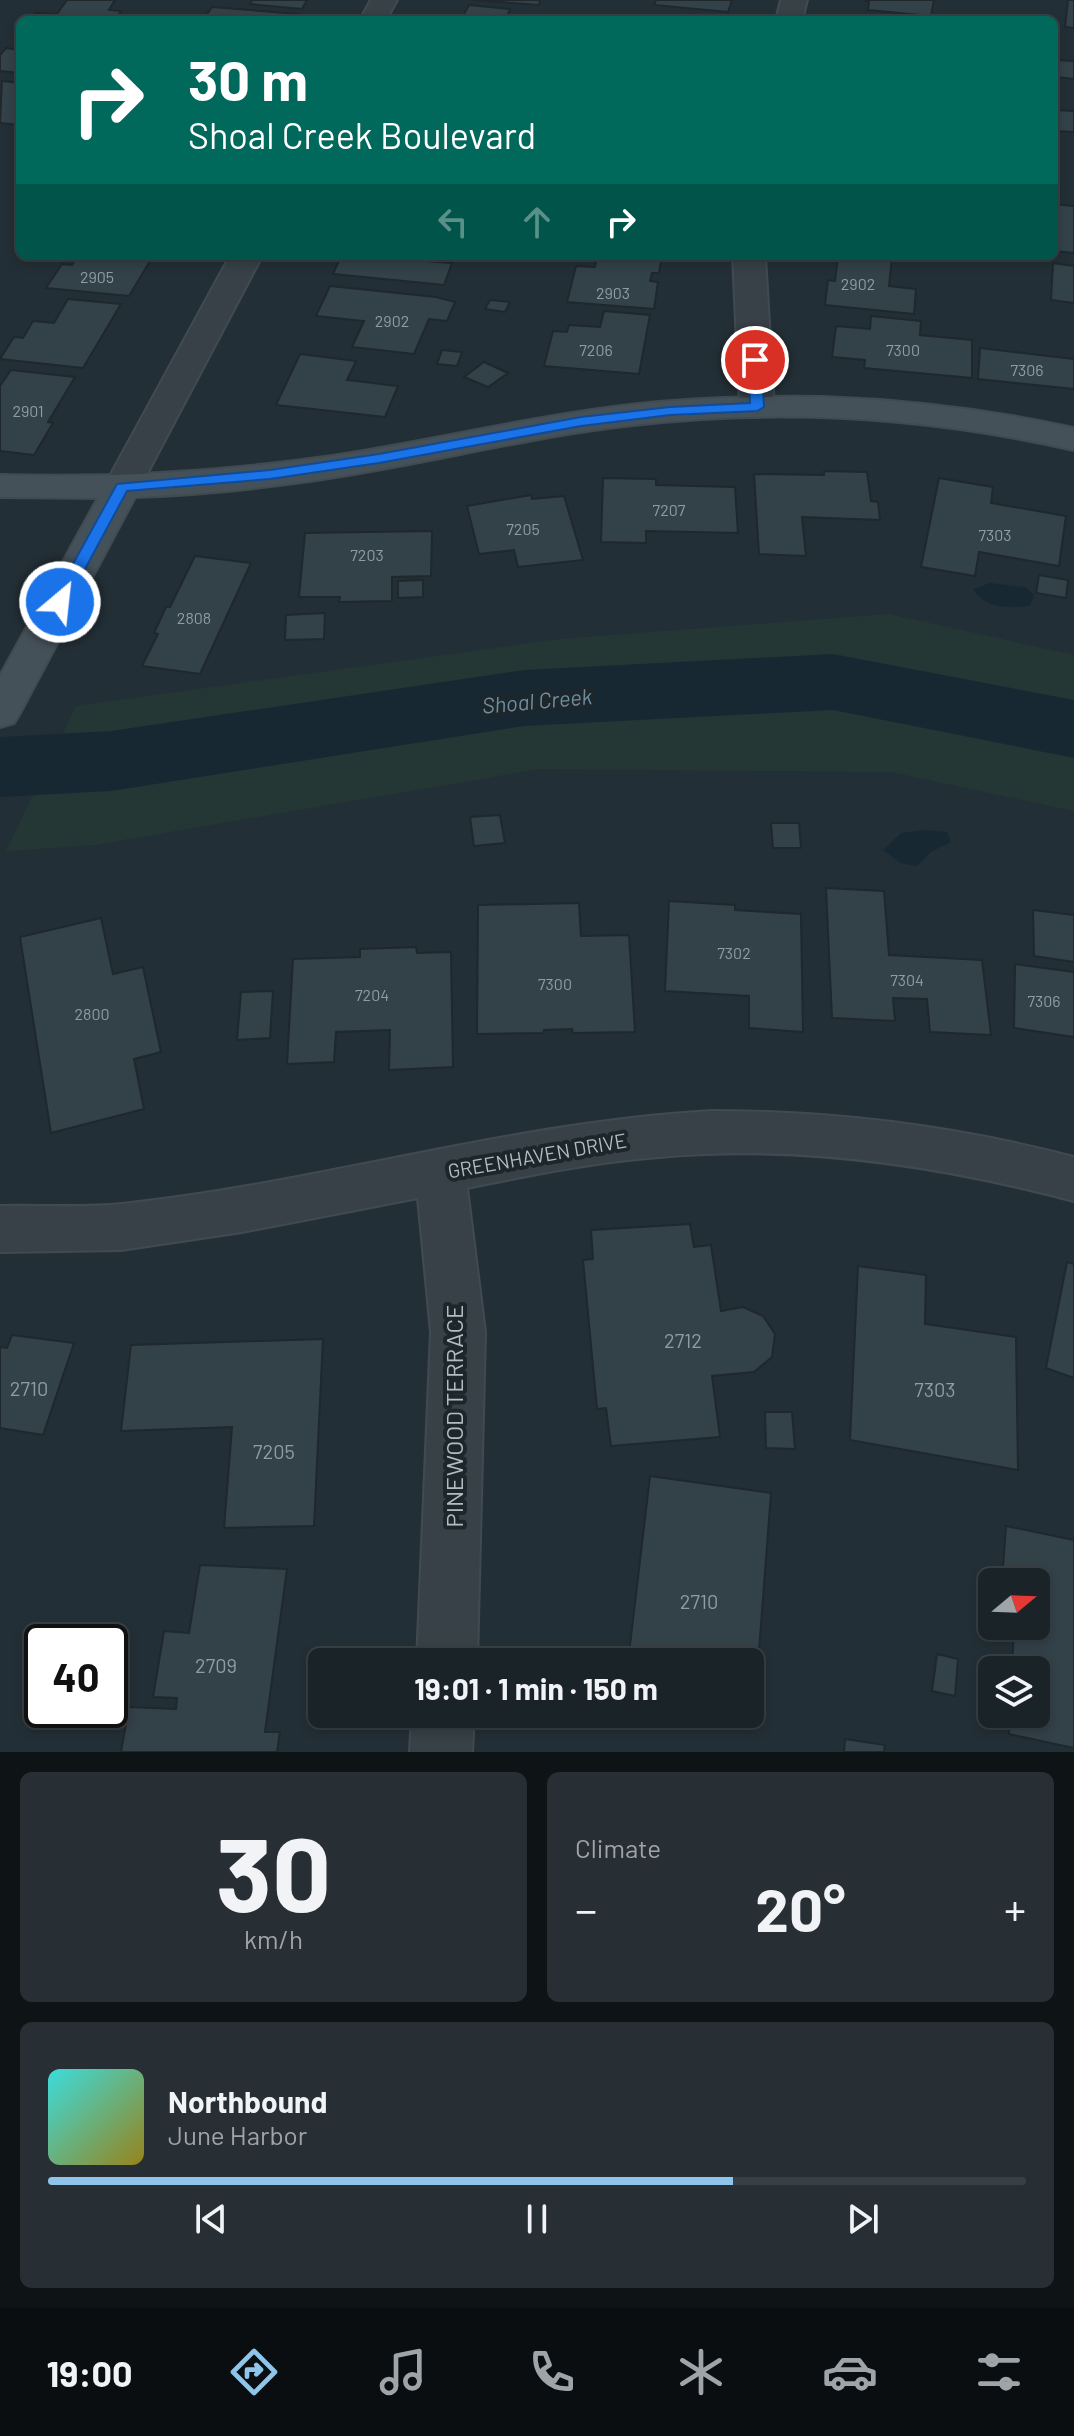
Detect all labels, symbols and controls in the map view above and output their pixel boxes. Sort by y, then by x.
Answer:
text: 30 m [188,45,308,112]
icon: right [56,48,160,152]
text: Shoal Creek Boulevard [188,113,536,156]
icon: left [431,200,475,244]
icon: ahead [515,200,559,244]
icon: right [599,200,643,244]
house number: 2905 [80,267,114,286]
house number: 2902 [841,274,875,293]
house number: 2903 [596,283,630,302]
house number: 2902 [375,311,409,330]
pin [721,326,789,394]
icon: arrive [733,338,777,382]
house number: 7206 [579,340,613,359]
house number: 7300 [886,340,920,359]
house number: 7306 [1010,360,1044,379]
house number: 2901 [12,401,44,420]
house number: 7207 [653,500,686,519]
house number: 7205 [506,519,540,538]
house number: 7303 [978,525,1012,544]
house number: 7203 [350,545,384,564]
position arrow [18,560,102,644]
house number: 2808 [177,608,211,627]
water label: Shoal Creek [481,682,593,718]
house number: 7302 [717,943,751,962]
house number: 7304 [890,970,924,989]
house number: 7300 [538,974,572,993]
house number: 7204 [355,985,389,1004]
house number: 7306 [1027,991,1061,1010]
house number: 2800 [75,1004,110,1023]
street label: GREENHAVEN DRIVE [446,1127,628,1183]
street label: PINEWOOD TERRACE [439,1304,468,1528]
house number: 2712 [664,1328,702,1352]
house number: 2710 [10,1376,48,1400]
house number: 7303 [914,1377,956,1401]
house number: 7205 [253,1439,295,1463]
north arrow [978,1568,1050,1640]
map controls [978,1568,1050,1728]
house number: 2710 [680,1589,718,1613]
speed limit sign: 40 [24,1624,128,1728]
house number: 2709 [195,1653,237,1677]
button: layers [978,1656,1050,1728]
text: 19:01 · 1 min · 150 m [414,1670,658,1706]
text: 30 [216,1808,331,1933]
text: Climate [575,1832,661,1863]
text: 20° [755,1872,846,1944]
text: − [575,1882,597,1935]
text: + [1004,1882,1026,1935]
text: km/h [244,1923,303,1954]
text: Northbound [168,2083,327,2119]
text: June Harbor [168,2119,307,2150]
icon: previous [189,2197,233,2241]
icon: pause [515,2197,559,2241]
icon: next [841,2197,885,2241]
icon: directions [226,2344,282,2400]
icon: music [375,2344,431,2400]
icon: phone [524,2344,580,2400]
icon: climate [673,2344,729,2400]
icon: car [822,2344,878,2400]
icon: filters [971,2344,1027,2400]
text: 19:00 [47,2351,133,2394]

